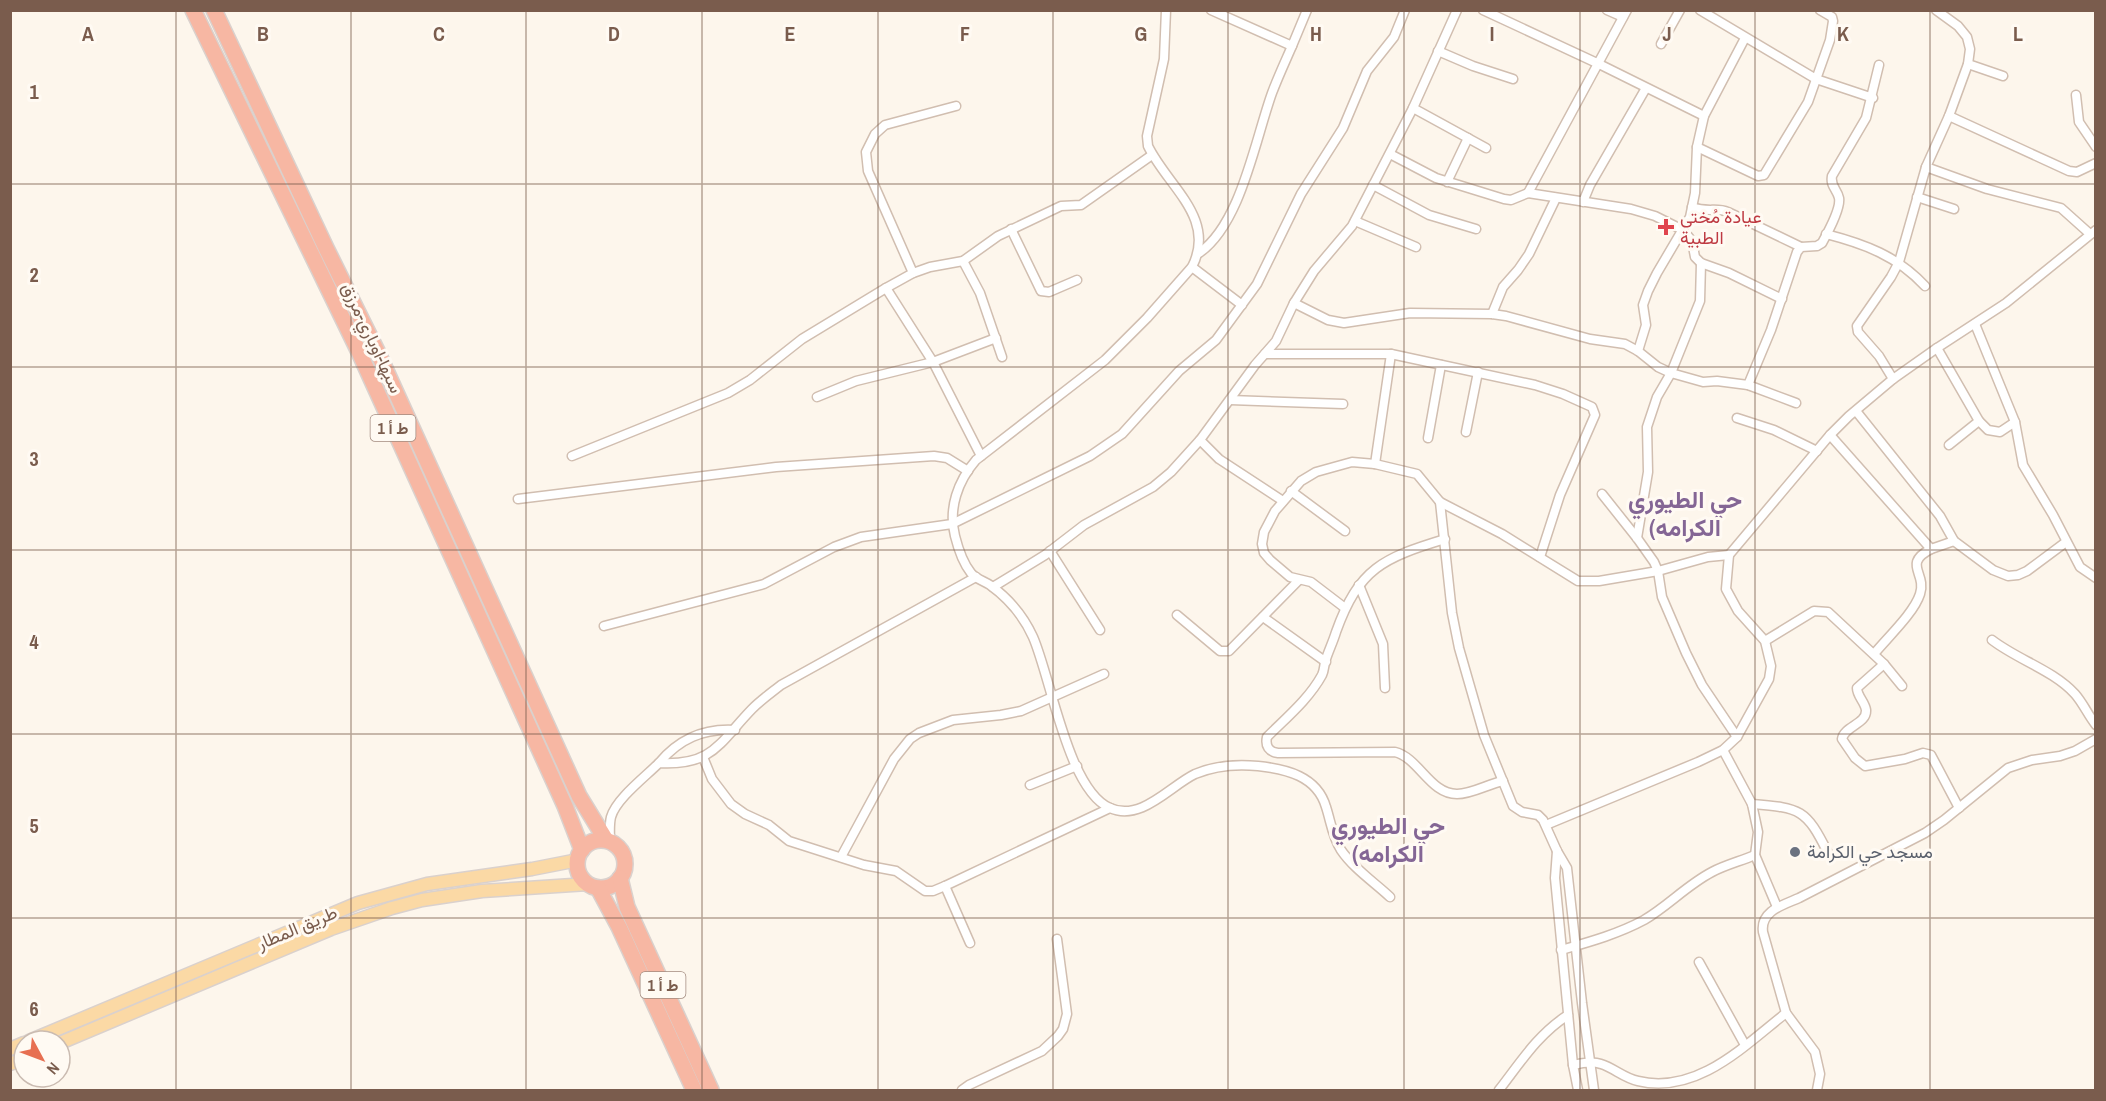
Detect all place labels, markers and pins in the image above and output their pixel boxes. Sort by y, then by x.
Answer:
place label: عيادة مُختي الطبية [1680,204,1762,250]
marker: عيادة مُختي الطبية [1657,218,1675,236]
place label: مسجد حي الكرامة [1807,839,1933,867]
marker: مسجد حي الكرامة [1788,845,1802,859]

